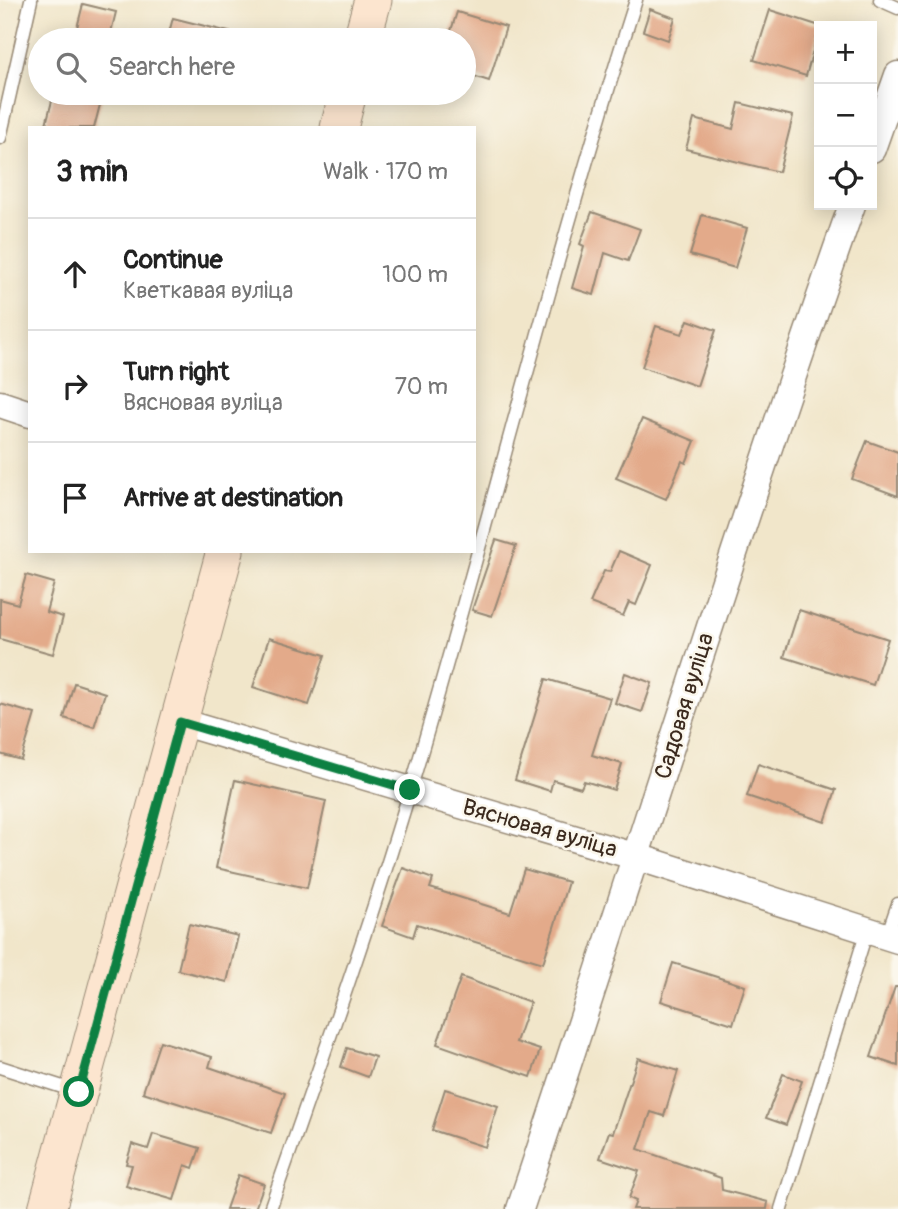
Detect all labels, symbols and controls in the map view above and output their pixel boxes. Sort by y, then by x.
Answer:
map controls [814,21,877,210]
button: + [814,21,877,84]
search box [28,28,476,105]
icon: search [52,48,90,86]
text: Search here [108,51,235,83]
button: − [814,84,877,147]
button: locate [814,147,877,210]
text: 3 min [56,153,128,190]
text: Walk · 170 m [323,157,448,186]
text: Continue [123,244,223,276]
icon: ahead [56,255,94,293]
text: 100 m [382,260,448,289]
text: Кветкавая вуліца [123,276,293,305]
text: Turn right [123,356,229,388]
icon: right [56,367,94,405]
text: 70 m [395,372,448,401]
text: Вясновая вуліца [123,388,283,417]
icon: arrive [56,479,94,517]
text: Arrive at destination [123,482,343,514]
street label: Садовая вуліца [648,629,720,783]
route end [394,774,425,805]
street label: Вясновая вуліца [459,792,621,864]
route start [63,1076,94,1107]

